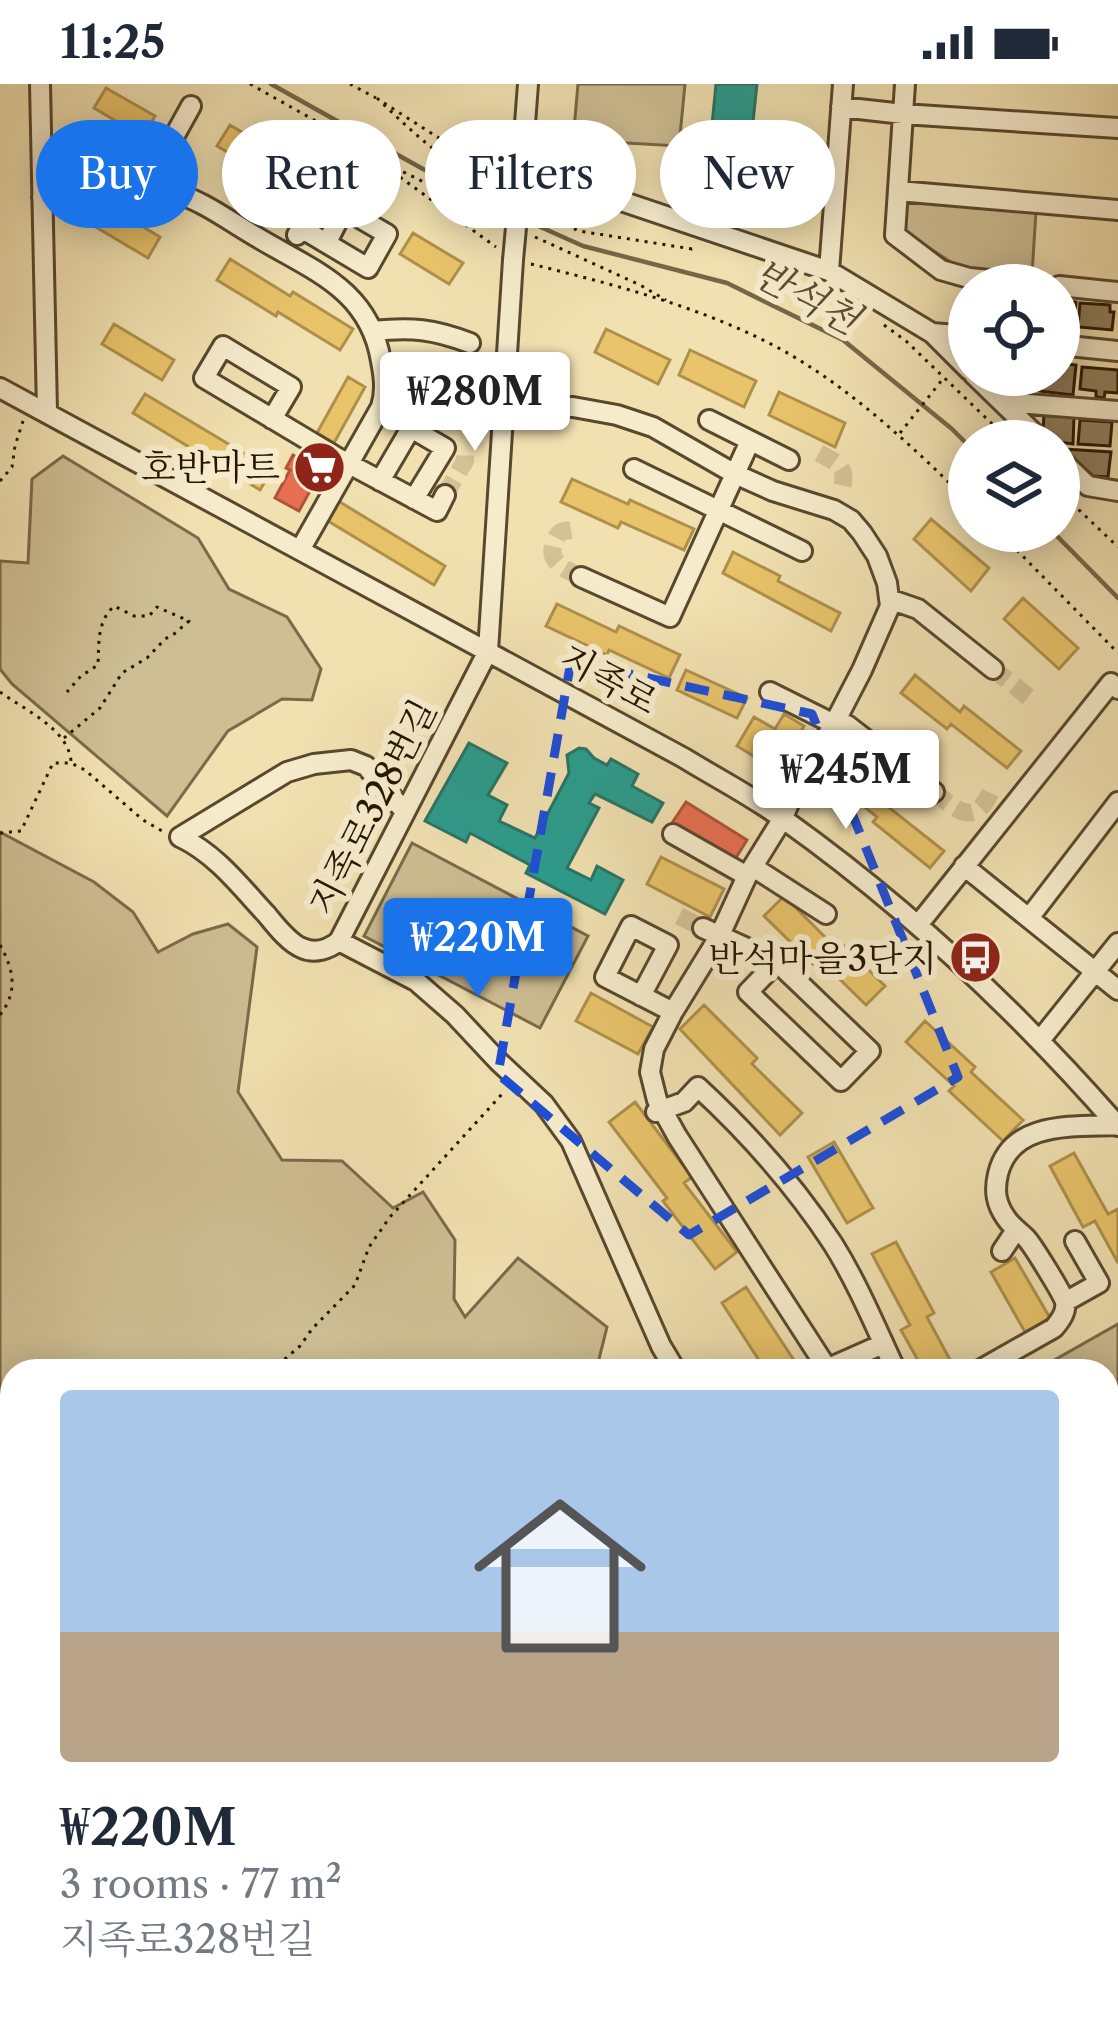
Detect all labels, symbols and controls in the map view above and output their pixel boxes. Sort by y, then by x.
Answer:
text: 11:25 [60,14,165,70]
chip: Buy [36,120,198,228]
chip: Rent [222,120,401,228]
chip: Filters [425,120,636,228]
chip: New [660,120,835,228]
water label: 반석천 [746,248,870,345]
map controls [948,264,1080,552]
button: locate [948,264,1080,396]
pin: ₩280M [391,352,559,454]
text: ₩280M [407,367,543,415]
button: layers [948,420,1080,552]
supermarket icon: 호반마트 [291,439,347,495]
place label: 호반마트 [141,445,280,489]
street label: 지족로 [553,634,665,724]
street label: 지족로328번길 [299,692,445,922]
pin: ₩245M [762,730,930,832]
text: ₩245M [780,745,912,793]
pin: ₩220M [394,898,562,1000]
text: ₩220M [410,913,546,961]
bus stop icon: 반석마을3단지 [948,930,1004,986]
place label: 반석마을3단지 [709,936,937,980]
icon: home [452,1468,668,1684]
text: ₩220M [60,1796,237,1858]
text: 3 rooms · 77 m² [60,1860,342,1908]
text: 지족로328번길 [60,1915,315,1963]

